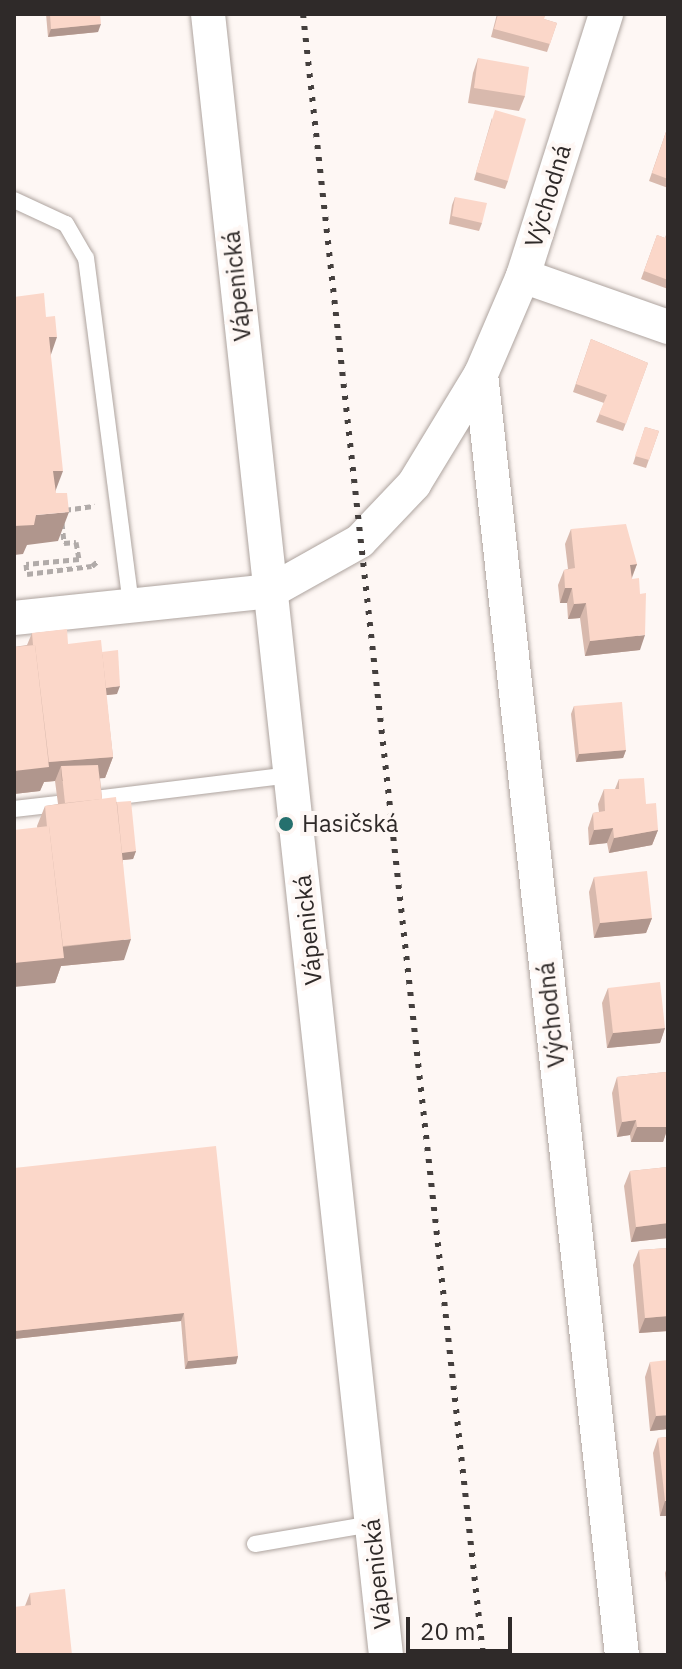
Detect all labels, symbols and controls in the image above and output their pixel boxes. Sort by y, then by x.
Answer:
street label: Východná [519,141,577,251]
street label: Vápenická [217,229,257,343]
place label: Hasičská [302,810,399,838]
marker: Hasičská [277,815,295,833]
street label: Vápenická [288,873,328,987]
street label: Východná [531,961,571,1069]
street label: Vápenická [357,1517,397,1631]
scale bar [410,1601,516,1651]
text: 20 m [420,1615,475,1647]

